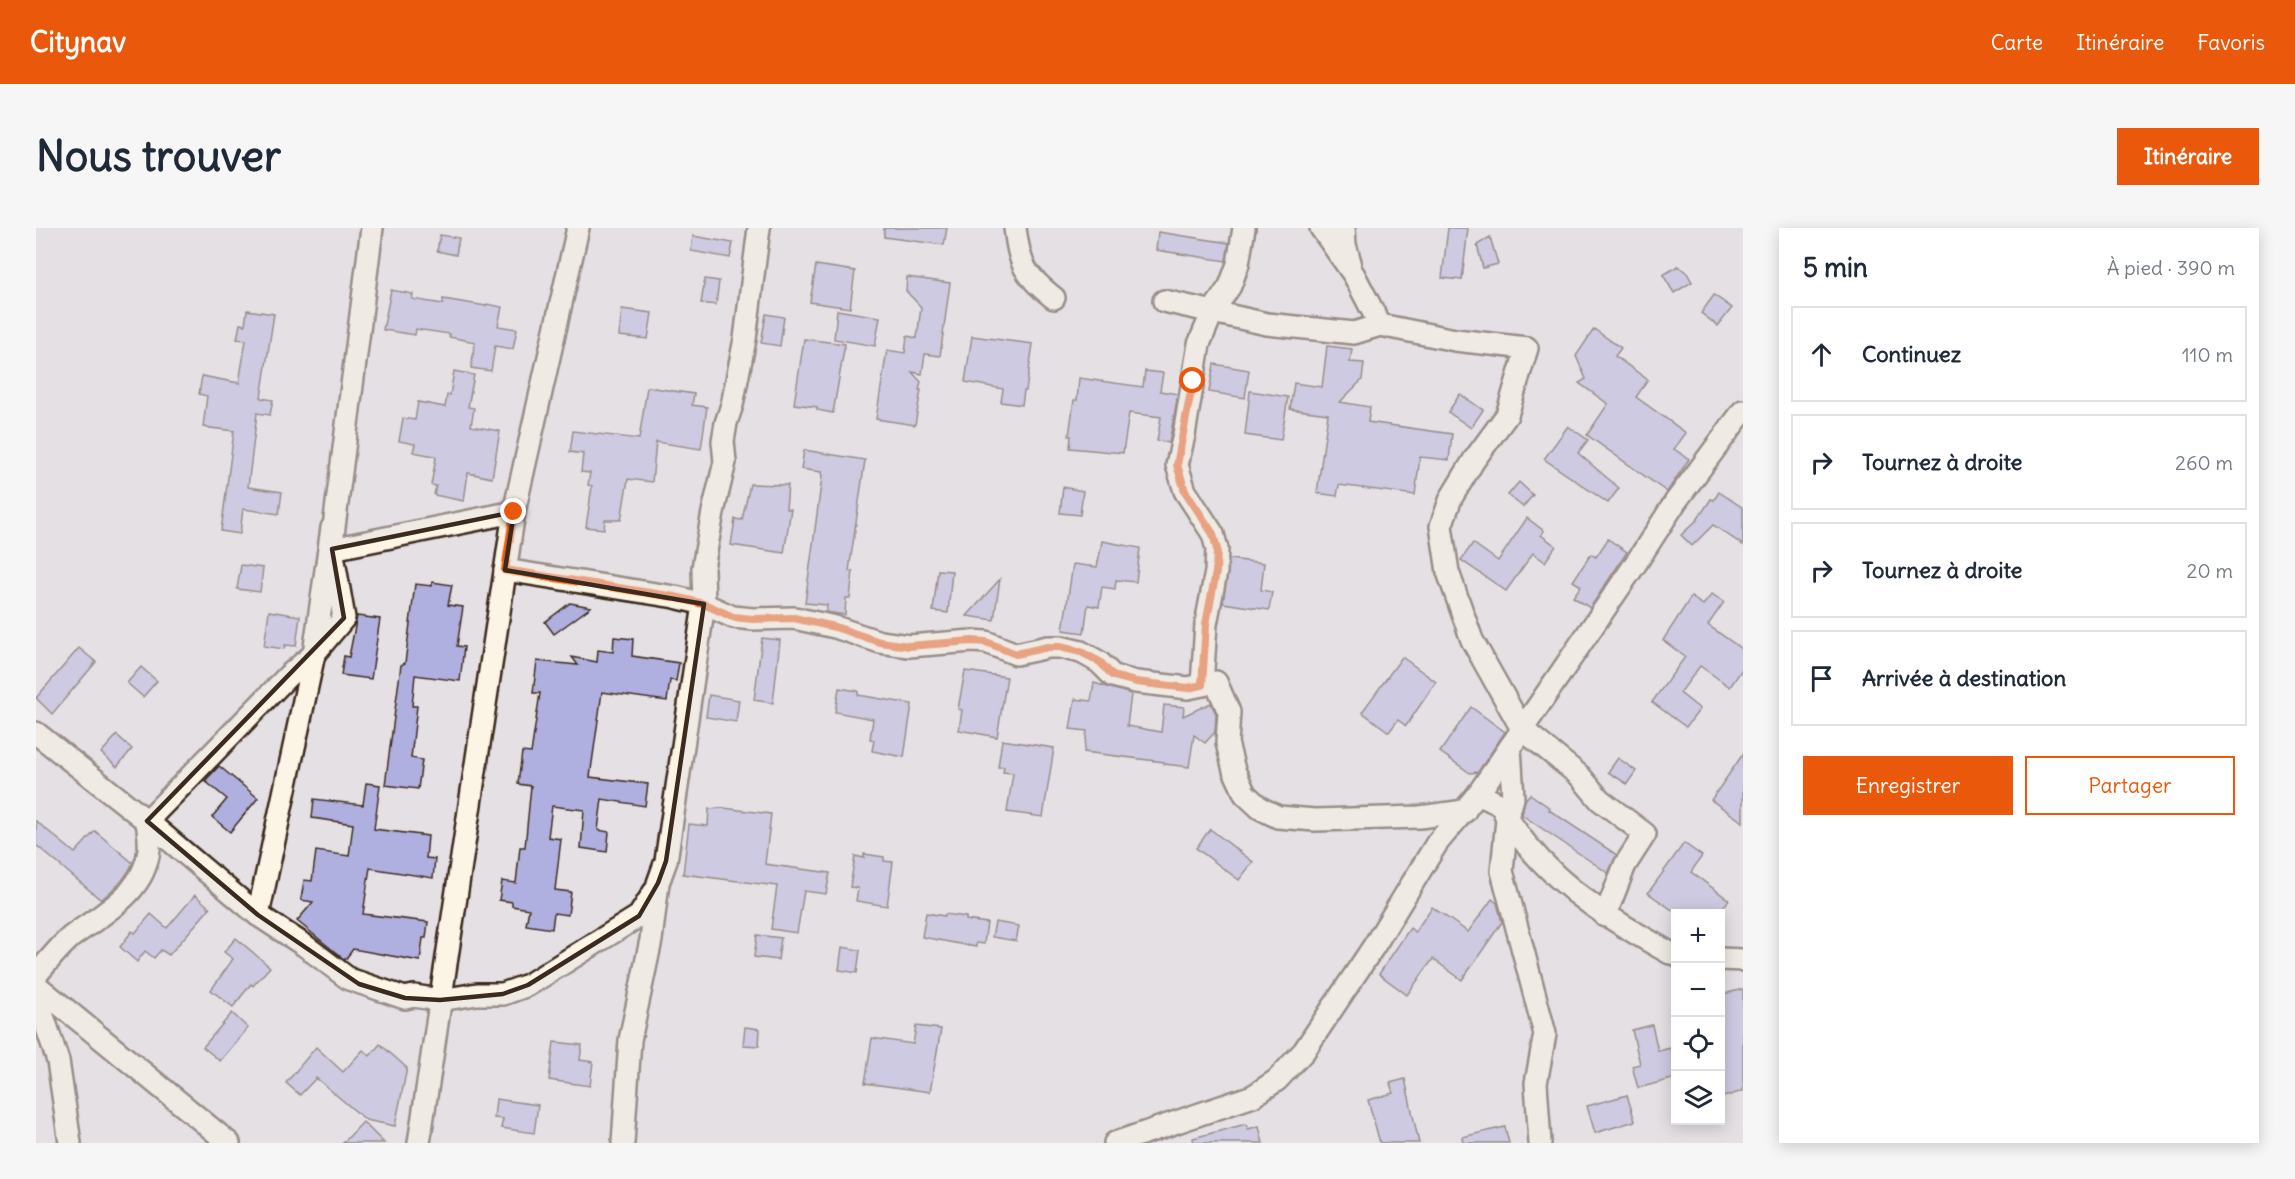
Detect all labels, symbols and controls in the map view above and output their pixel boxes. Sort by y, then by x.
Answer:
text: Citynav [30,24,126,60]
text: Carte [1991,29,2043,56]
text: Itinéraire [2076,29,2164,56]
text: Favoris [2197,29,2265,56]
button: Itinéraire [2117,128,2259,185]
text: Nous trouver [36,130,281,182]
text: 5 min [1803,251,1868,284]
text: À pied · 390 m [2107,255,2235,280]
icon: ahead [1805,338,1838,371]
text: Continuez [1862,340,1961,368]
text: 110 m [2182,342,2233,367]
route start [1179,367,1205,393]
icon: right [1805,446,1838,479]
text: Tournez à droite [1862,448,2022,476]
text: 260 m [2175,450,2233,475]
route end [500,498,526,524]
icon: right [1805,554,1838,587]
text: Tournez à droite [1862,556,2022,584]
text: 20 m [2187,558,2233,583]
icon: arrive [1805,662,1838,695]
text: Arrivée à destination [1862,664,2066,692]
button: Enregistrer [1803,756,2013,815]
button: Partager [2025,756,2235,815]
map controls [1671,909,1725,1125]
button: + [1671,909,1725,963]
button: − [1671,963,1725,1017]
button: locate [1671,1017,1725,1071]
button: layers [1671,1071,1725,1125]

